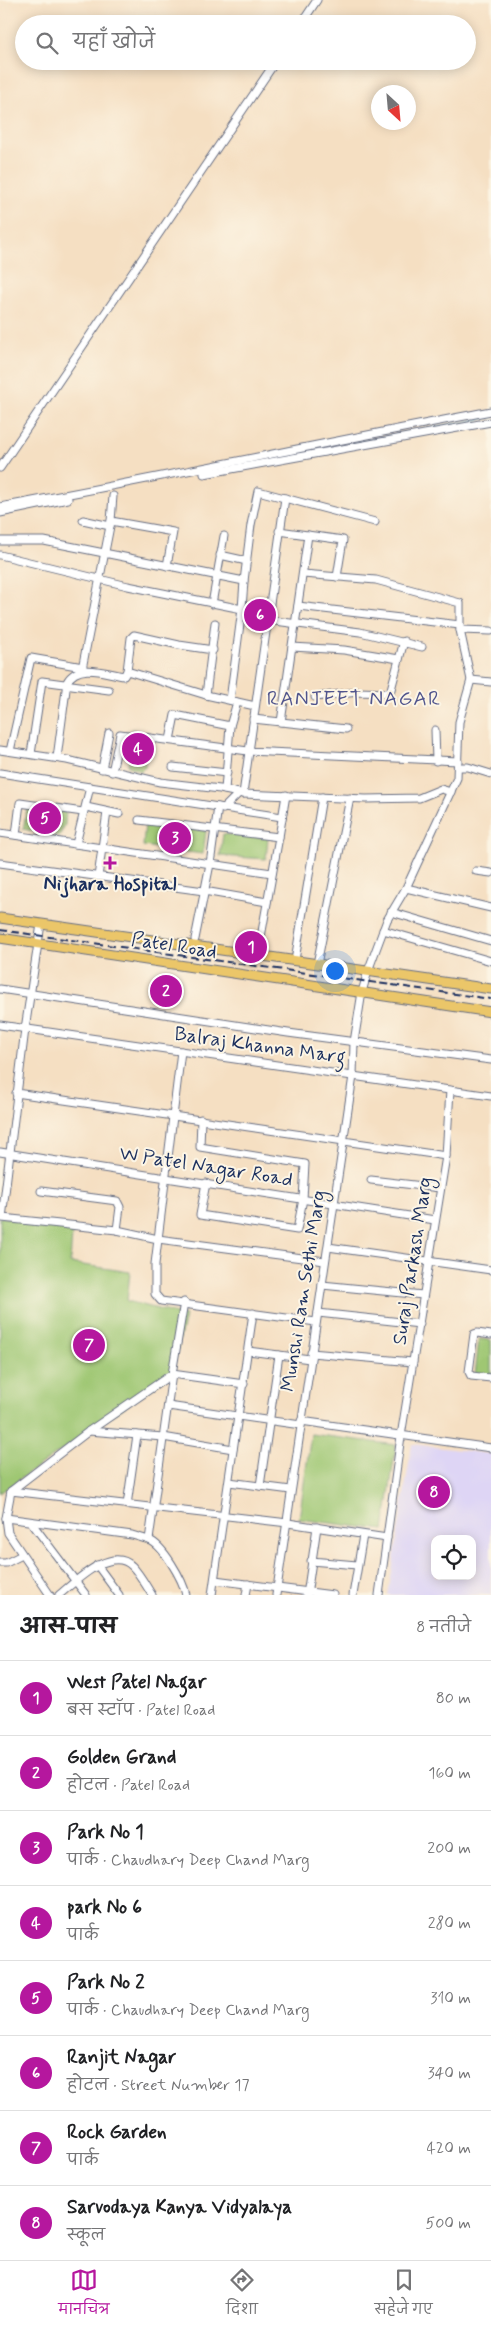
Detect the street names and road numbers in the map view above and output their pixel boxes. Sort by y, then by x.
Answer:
street label: Patel Road [129,926,219,966]
street label: Balraj Khanna Marg [172,1021,347,1073]
street label: W Patel Nagar Road [117,1140,294,1195]
street label: Suraj Parkash Marg [386,1175,441,1347]
street label: Munshi Ram Sethi Marg [275,1188,334,1394]

